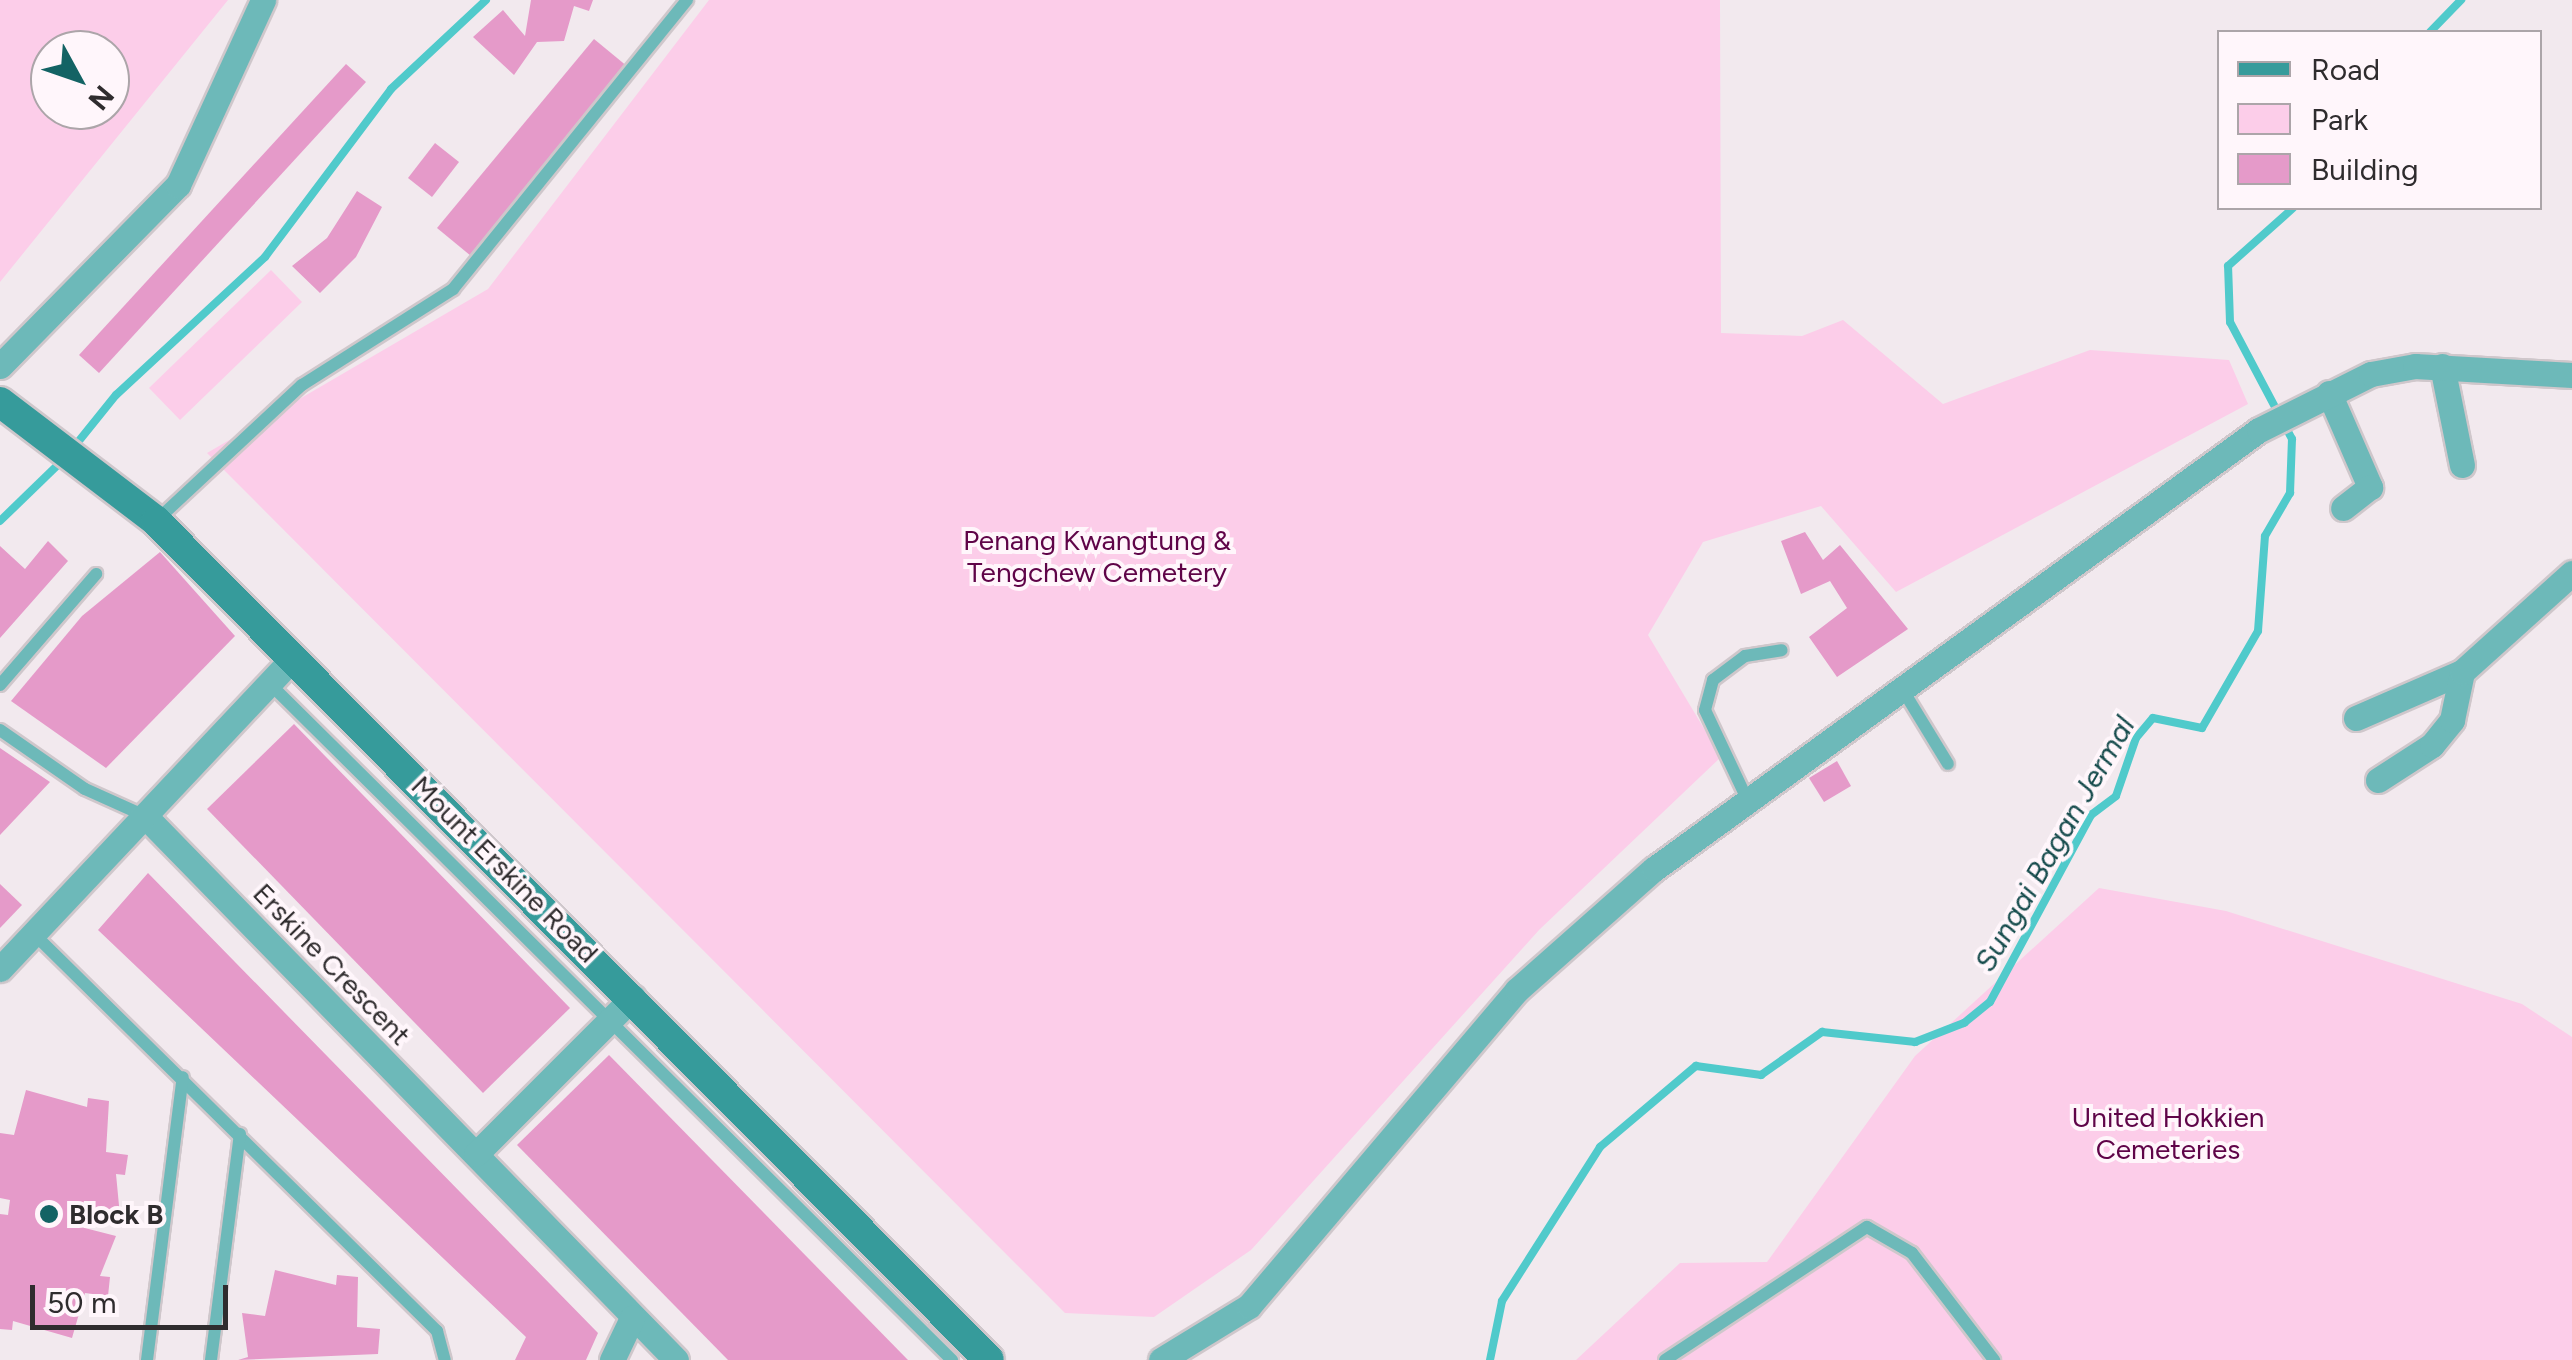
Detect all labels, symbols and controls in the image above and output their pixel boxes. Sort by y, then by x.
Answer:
north arrow [30,30,130,130]
legend [2217,30,2542,210]
text: Road [2311,51,2380,88]
text: N [81,79,121,117]
text: Park [2311,101,2368,138]
text: Building [2311,151,2419,188]
park label: Penang Kwangtung & Tengchew Cemetery [963,523,1231,589]
water label: Sungai Bagan Jermal [1967,710,2143,978]
street label: Mount Erskine Road [405,769,605,969]
street label: Erskine Crescent [246,876,418,1052]
park label: United Hokkien Cemeteries [2072,1100,2264,1166]
place label: Block B [69,1197,163,1231]
marker: Block B [38,1203,60,1225]
scale bar [35,1265,232,1327]
text: 50 m [47,1284,116,1321]

